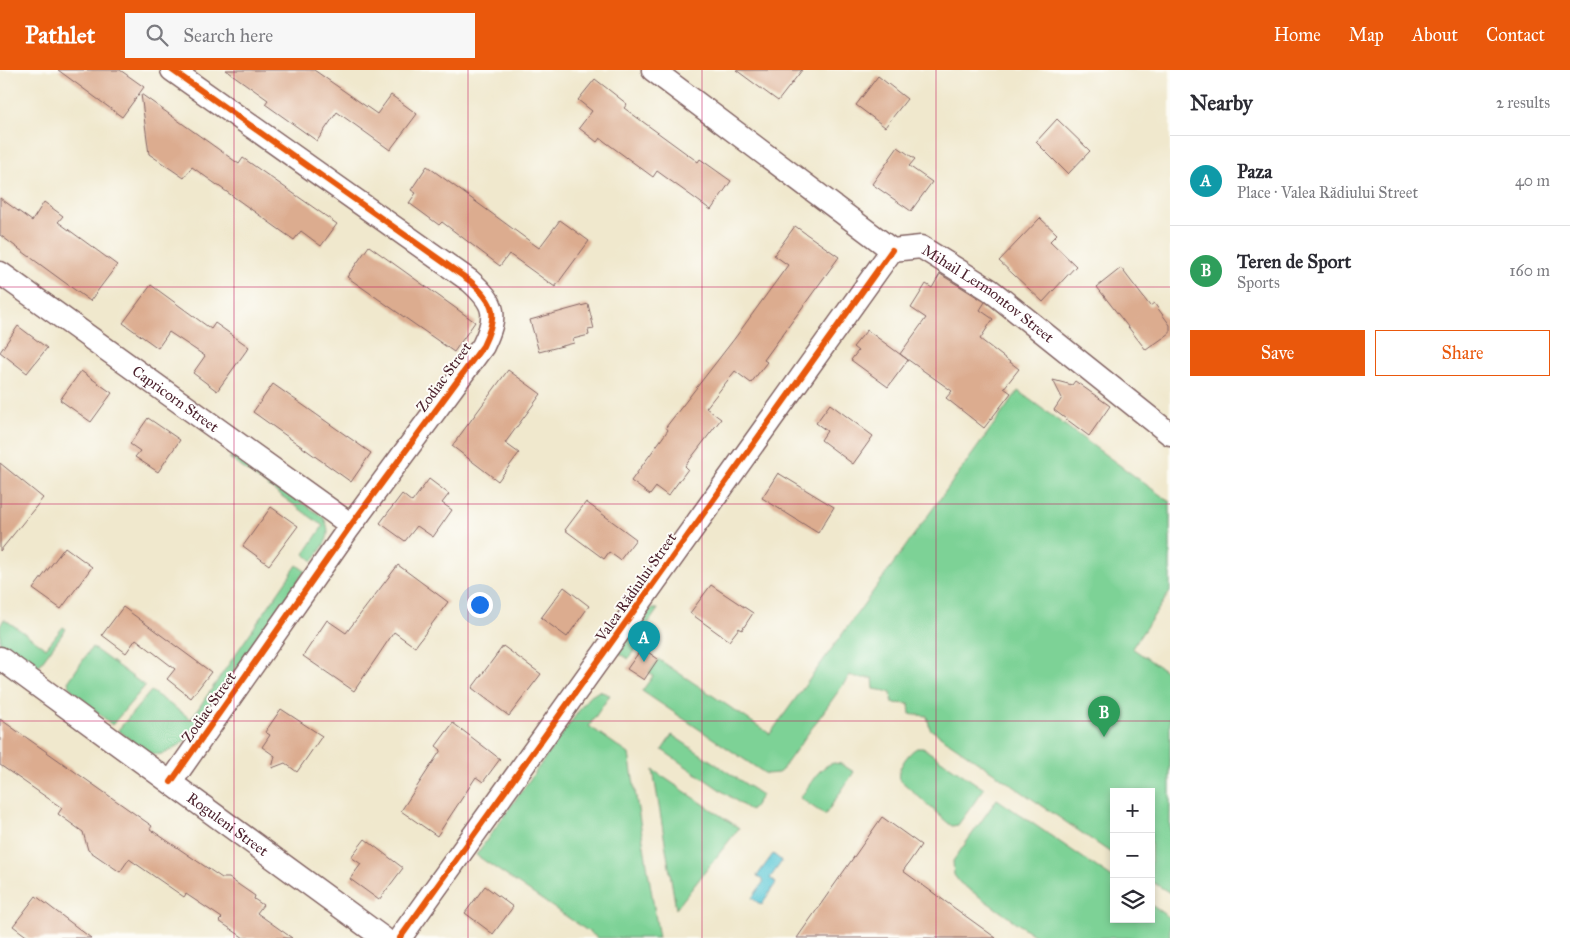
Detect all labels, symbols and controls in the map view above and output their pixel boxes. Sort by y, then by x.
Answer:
search box [125,13,475,58]
text: Pathlet [25,20,95,50]
icon: search [143,21,171,49]
text: Search here [183,24,273,47]
text: Home [1274,24,1321,46]
text: Map [1349,24,1384,46]
text: About [1412,24,1458,46]
text: Contact [1486,24,1545,46]
text: Nearby [1190,90,1253,116]
text: 2 results [1496,93,1550,112]
text: Paza [1237,160,1272,183]
text: A [1201,171,1211,190]
text: 40 m [1515,171,1550,190]
text: Place · Valea Rădiului Street [1237,183,1418,202]
street label: Mihail Lermontov Street [919,241,1058,347]
text: Teren de Sport [1237,250,1351,273]
text: B [1201,261,1211,280]
text: 160 m [1509,261,1550,280]
text: Sports [1237,273,1280,292]
button: Save [1190,330,1365,376]
button: Share [1375,330,1550,376]
street label: Zodiac Street [413,338,476,415]
street label: Capricorn Street [129,362,223,436]
street label: Valea Rădiului Street [591,529,681,646]
your location [467,592,493,618]
pin: A [628,621,660,662]
street label: Zodiac Street [178,668,240,746]
pin: B [1088,696,1120,737]
map controls [1110,788,1155,923]
button: + [1110,788,1155,833]
street label: Roguleni Street [183,789,272,861]
button: − [1110,833,1155,878]
button: layers [1110,878,1155,923]

